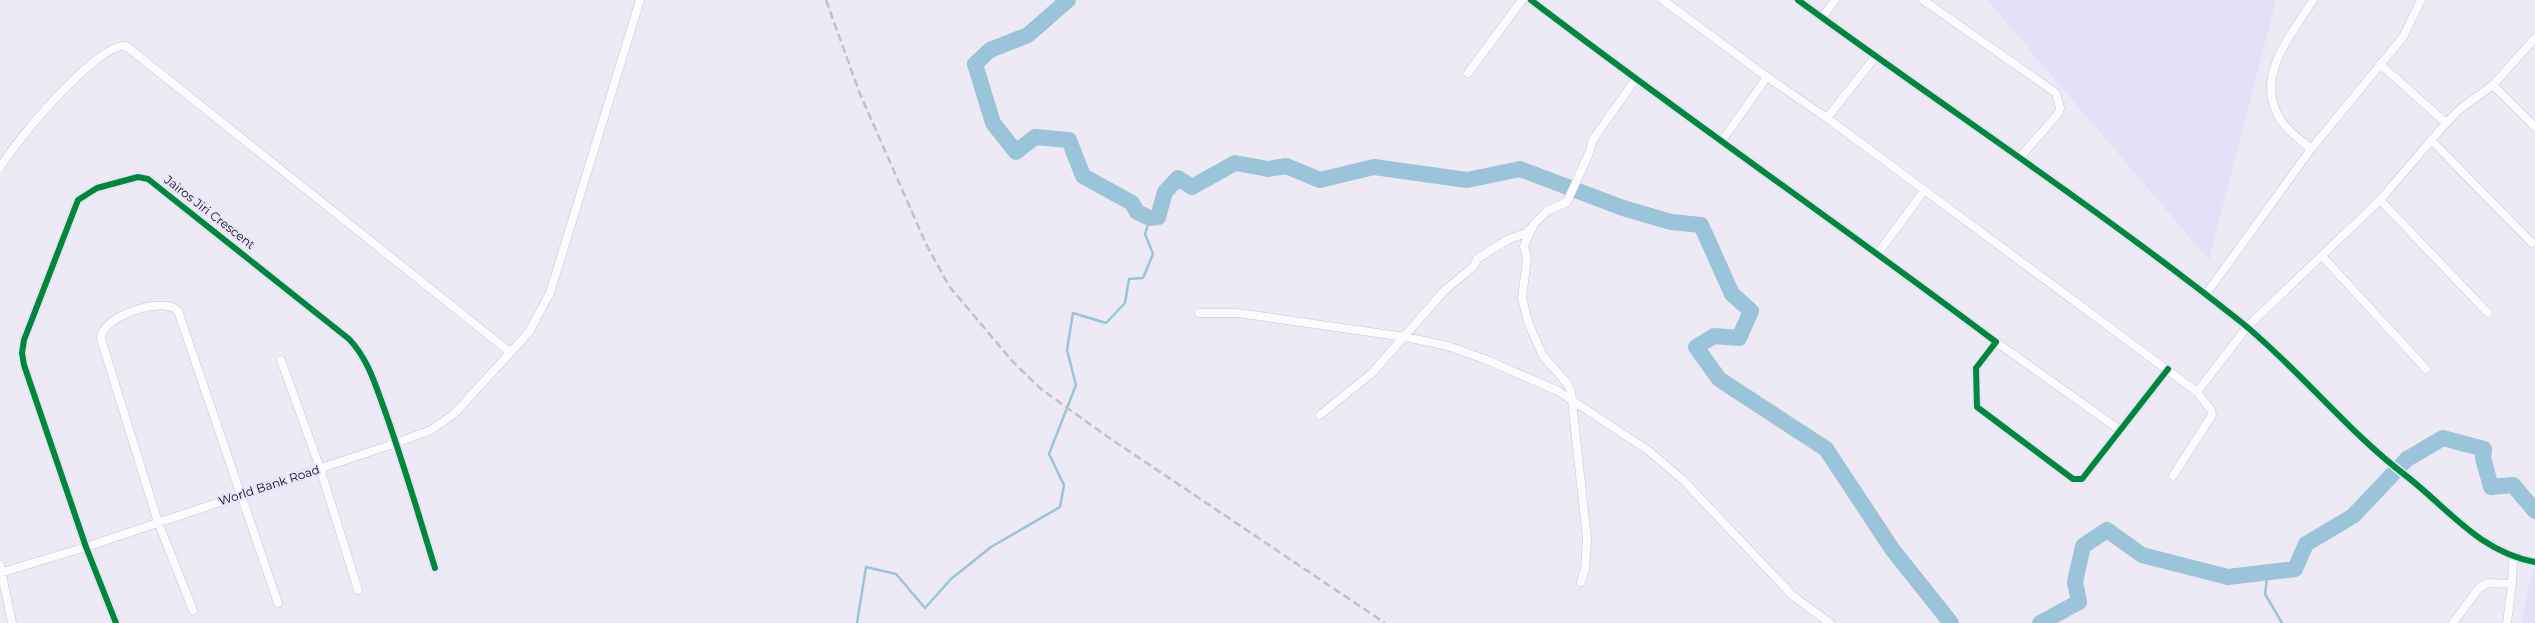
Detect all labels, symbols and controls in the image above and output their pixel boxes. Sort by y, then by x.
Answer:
street label: Jairos Jiri Crescent [161,171,258,252]
street label: World Bank Road [217,462,321,508]

